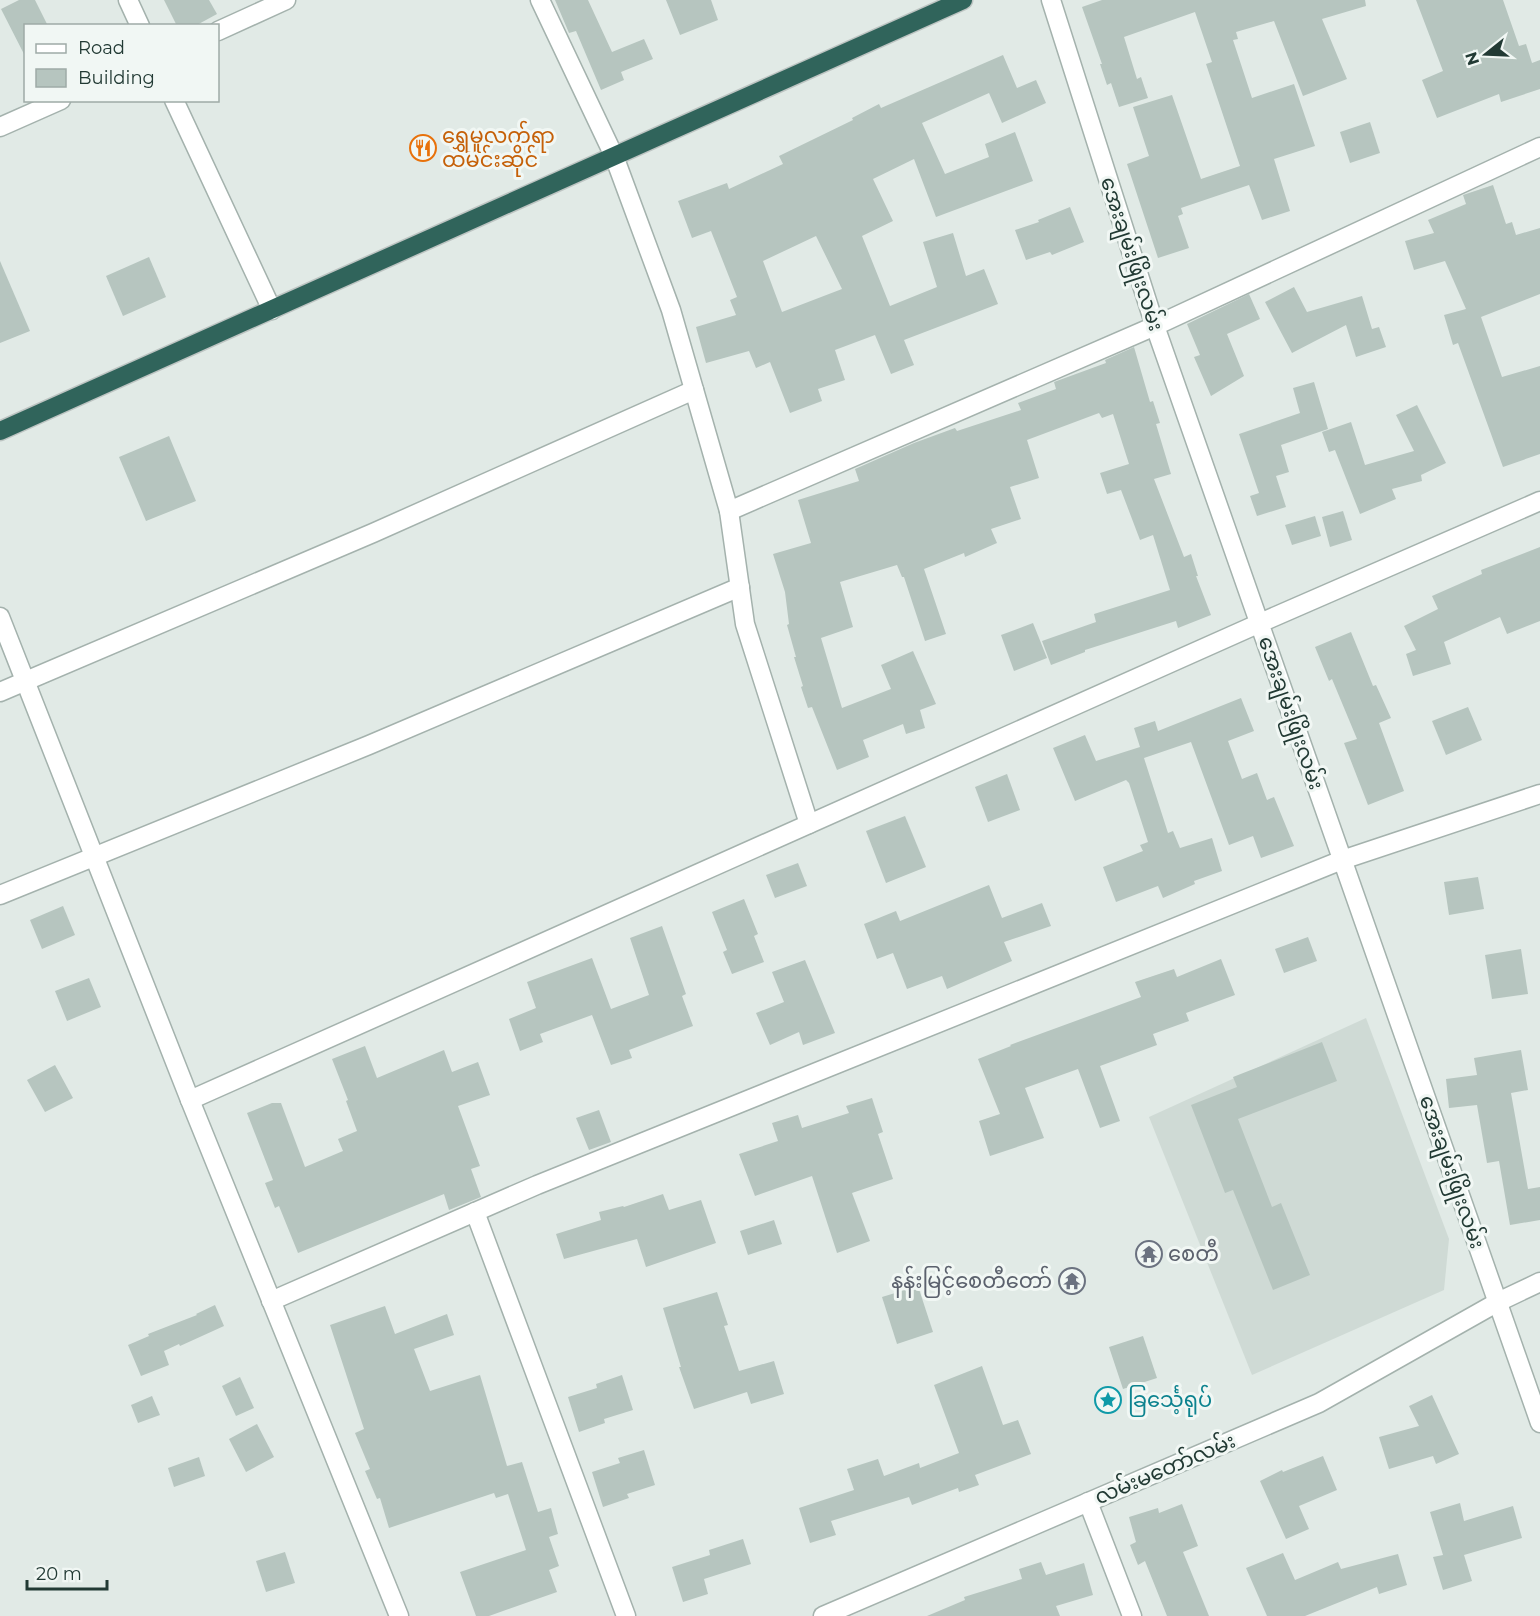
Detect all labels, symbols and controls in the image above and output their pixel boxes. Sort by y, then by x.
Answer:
legend [24,24,219,102]
north arrow [1456,24,1516,84]
text: Road [78,37,125,59]
text: N [1461,49,1483,68]
text: Building [78,67,155,89]
place label: ရွှေမူလက်ရာ ထမင်းဆိုင် [442,120,555,177]
restaurant icon: ရွှေမူလက်ရာ ထမင်းဆိုင် [408,133,438,163]
street label: အေးချမ်းဖြိုးလမ်း [1090,173,1172,336]
street label: အေးချမ်းဖြိုးလမ်း [1248,632,1332,795]
street label: အေးချမ်းဖြိုးလမ်း [1409,1091,1493,1254]
place label: စေတီ [1168,1238,1219,1266]
temple icon: စေတီ [1134,1239,1164,1269]
place label: နန်းမြင့်စေတီတော် [891,1265,1052,1298]
temple icon: နန်းမြင့်စေတီတော် [1057,1266,1087,1296]
place label: ခြင်္သေ့ရုပ် [1128,1384,1212,1417]
place icon: ခြင်္သေ့ရုပ် [1093,1385,1123,1415]
street label: လမ်းမတော်လမ်း [1089,1425,1239,1509]
scale bar [27,1553,106,1591]
text: 20 m [36,1563,82,1585]

